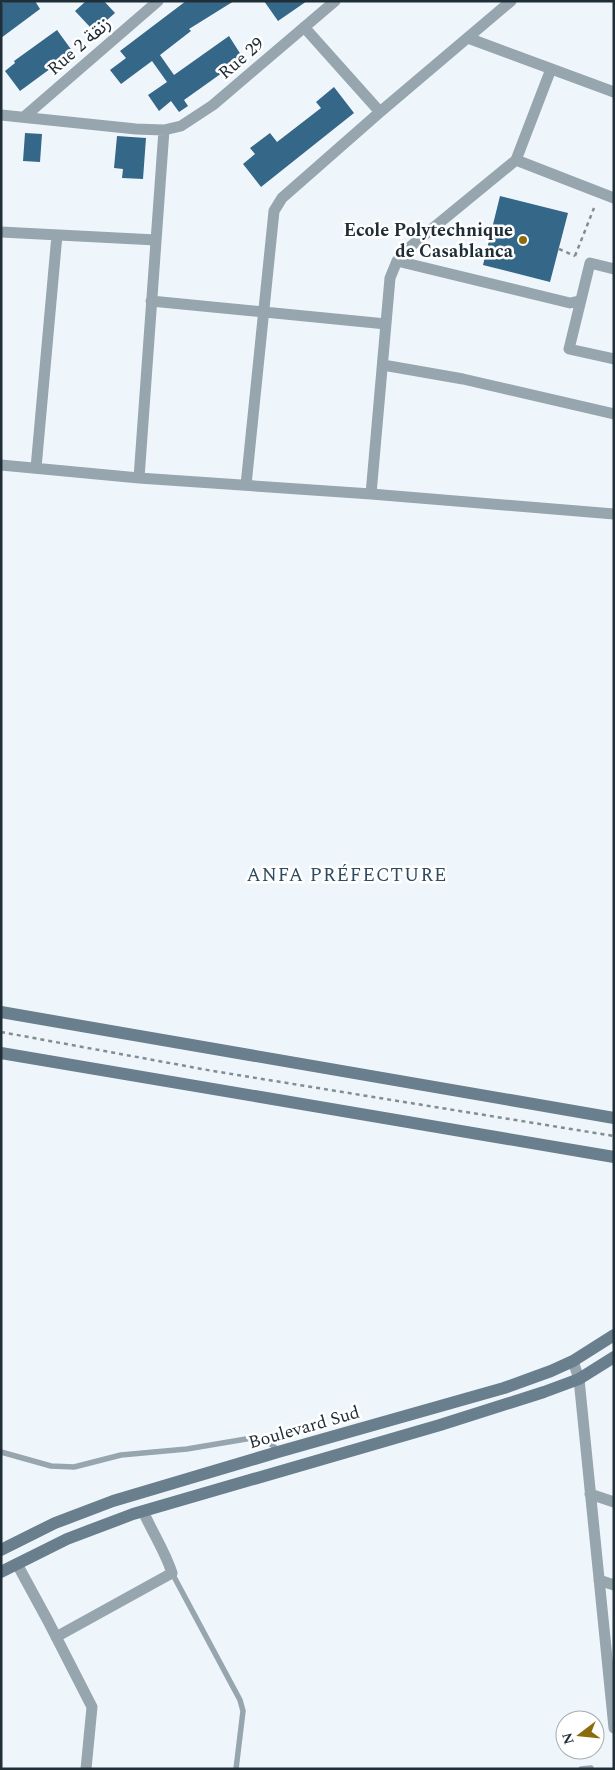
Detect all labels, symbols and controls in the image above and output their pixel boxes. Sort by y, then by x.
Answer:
street label: Rue 2 زنقة [41,11,117,82]
street label: Rue 29 [212,31,270,86]
place label: Ecole Polytechnique de Casablanca [344,217,514,265]
marker: Ecole Polytechnique de Casablanca [517,234,529,246]
district label: ANFA PRÉFECTURE [247,861,447,890]
street label: Boulevard Sud [245,1399,363,1456]
north arrow [555,1710,605,1760]
text: N [556,1730,580,1747]

